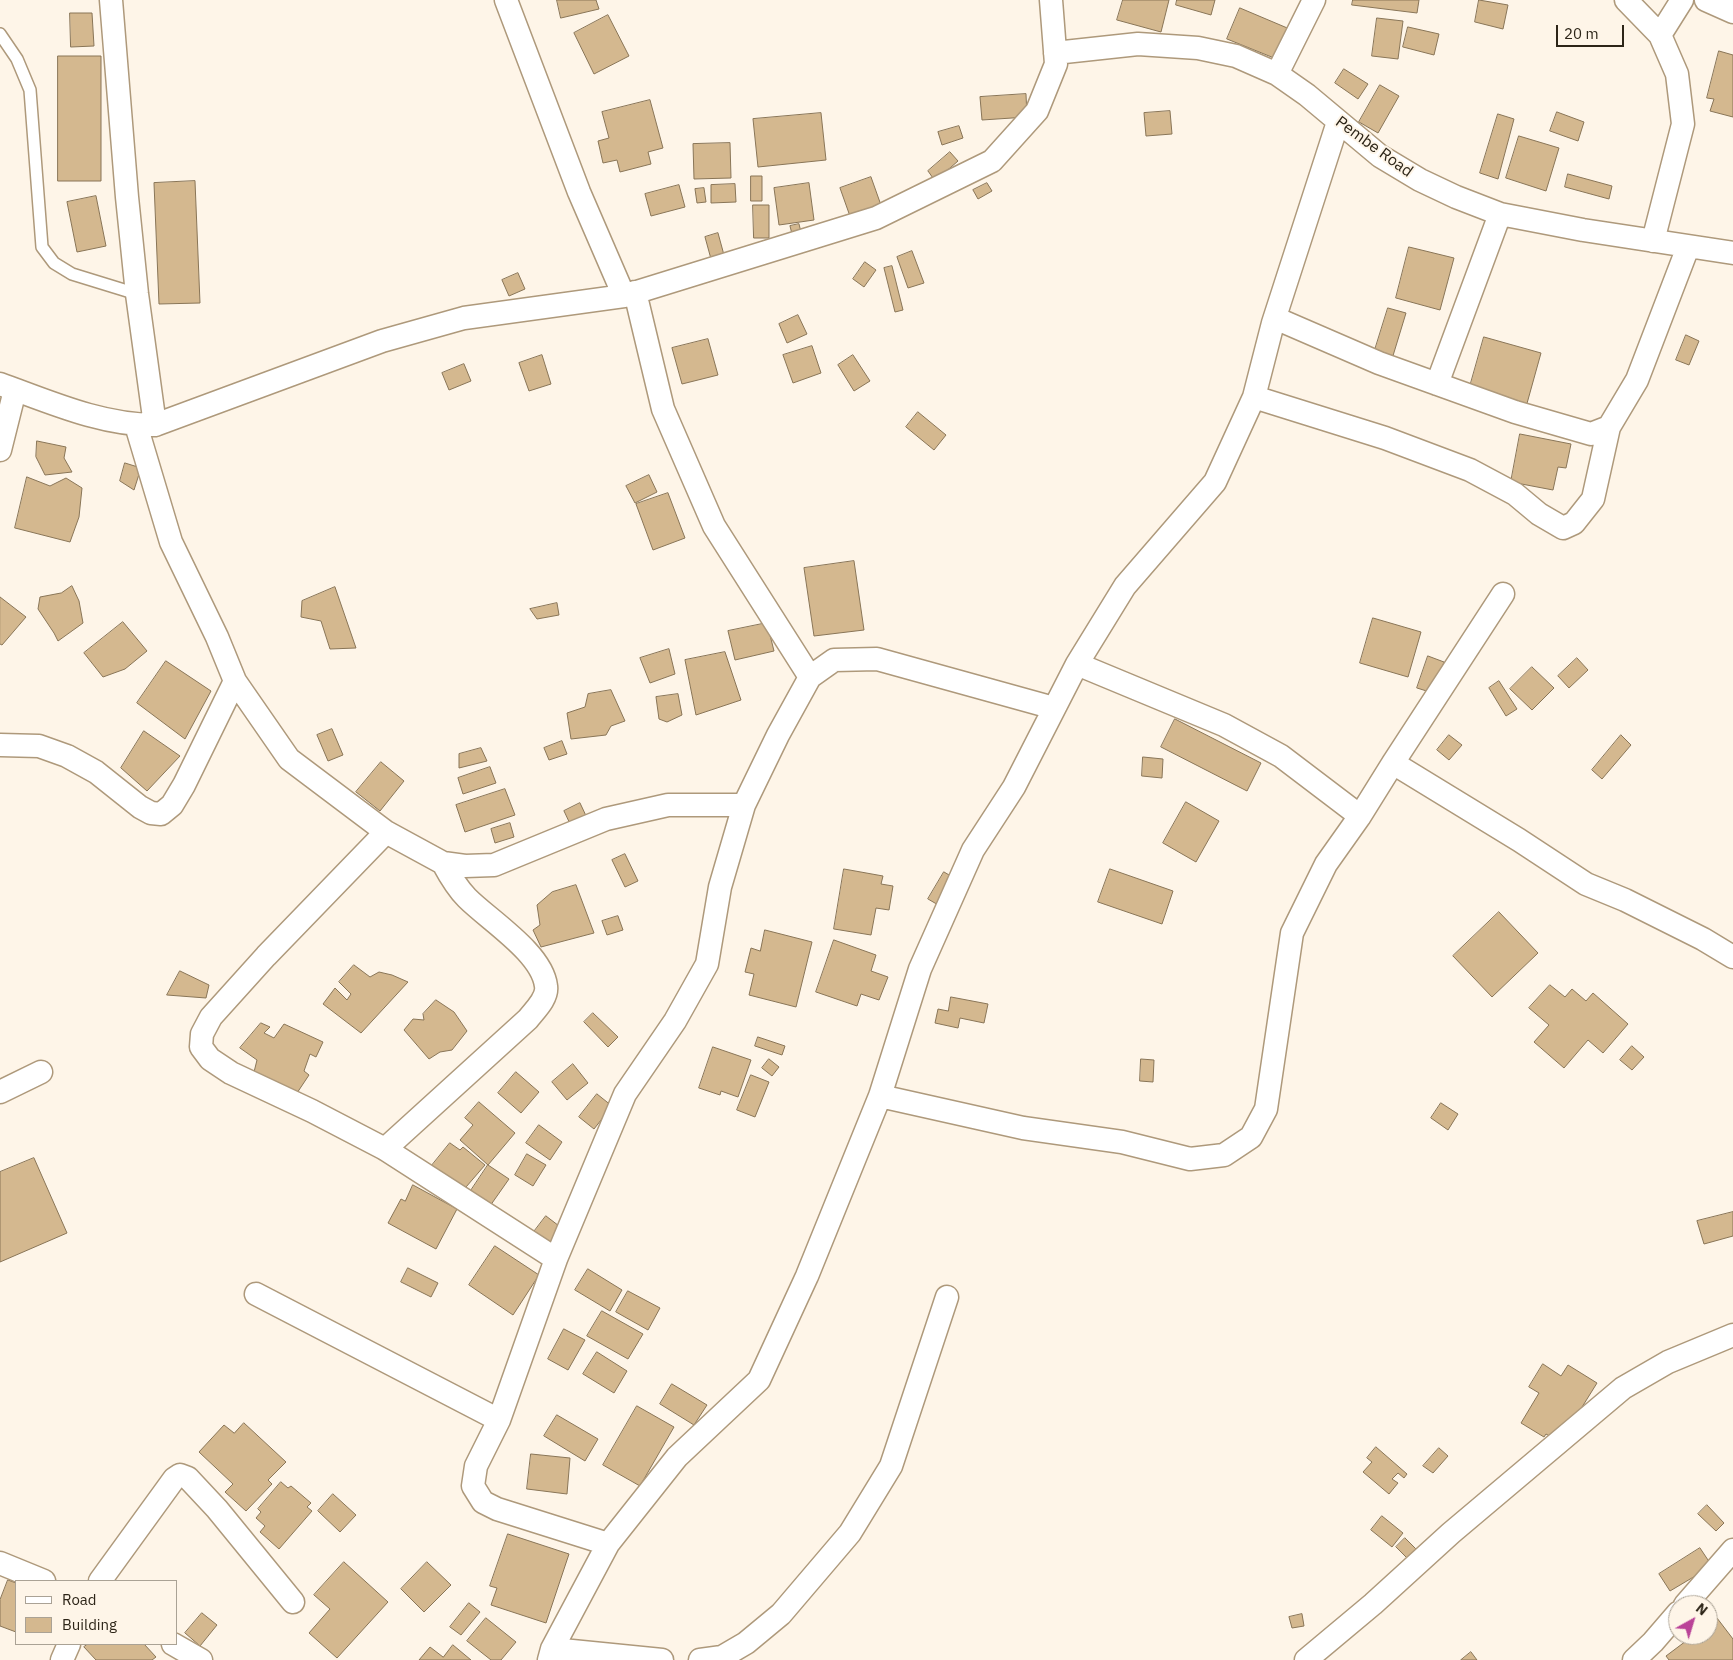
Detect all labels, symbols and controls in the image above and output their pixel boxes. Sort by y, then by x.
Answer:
scale bar [1558,15,1626,47]
text: 20 m [1564,24,1599,43]
street label: Pembe Road [1332,113,1416,181]
legend [15,1580,178,1645]
text: Road [62,1590,97,1609]
north arrow [1668,1595,1718,1645]
text: N [1692,1599,1711,1619]
text: Building [62,1615,117,1634]

